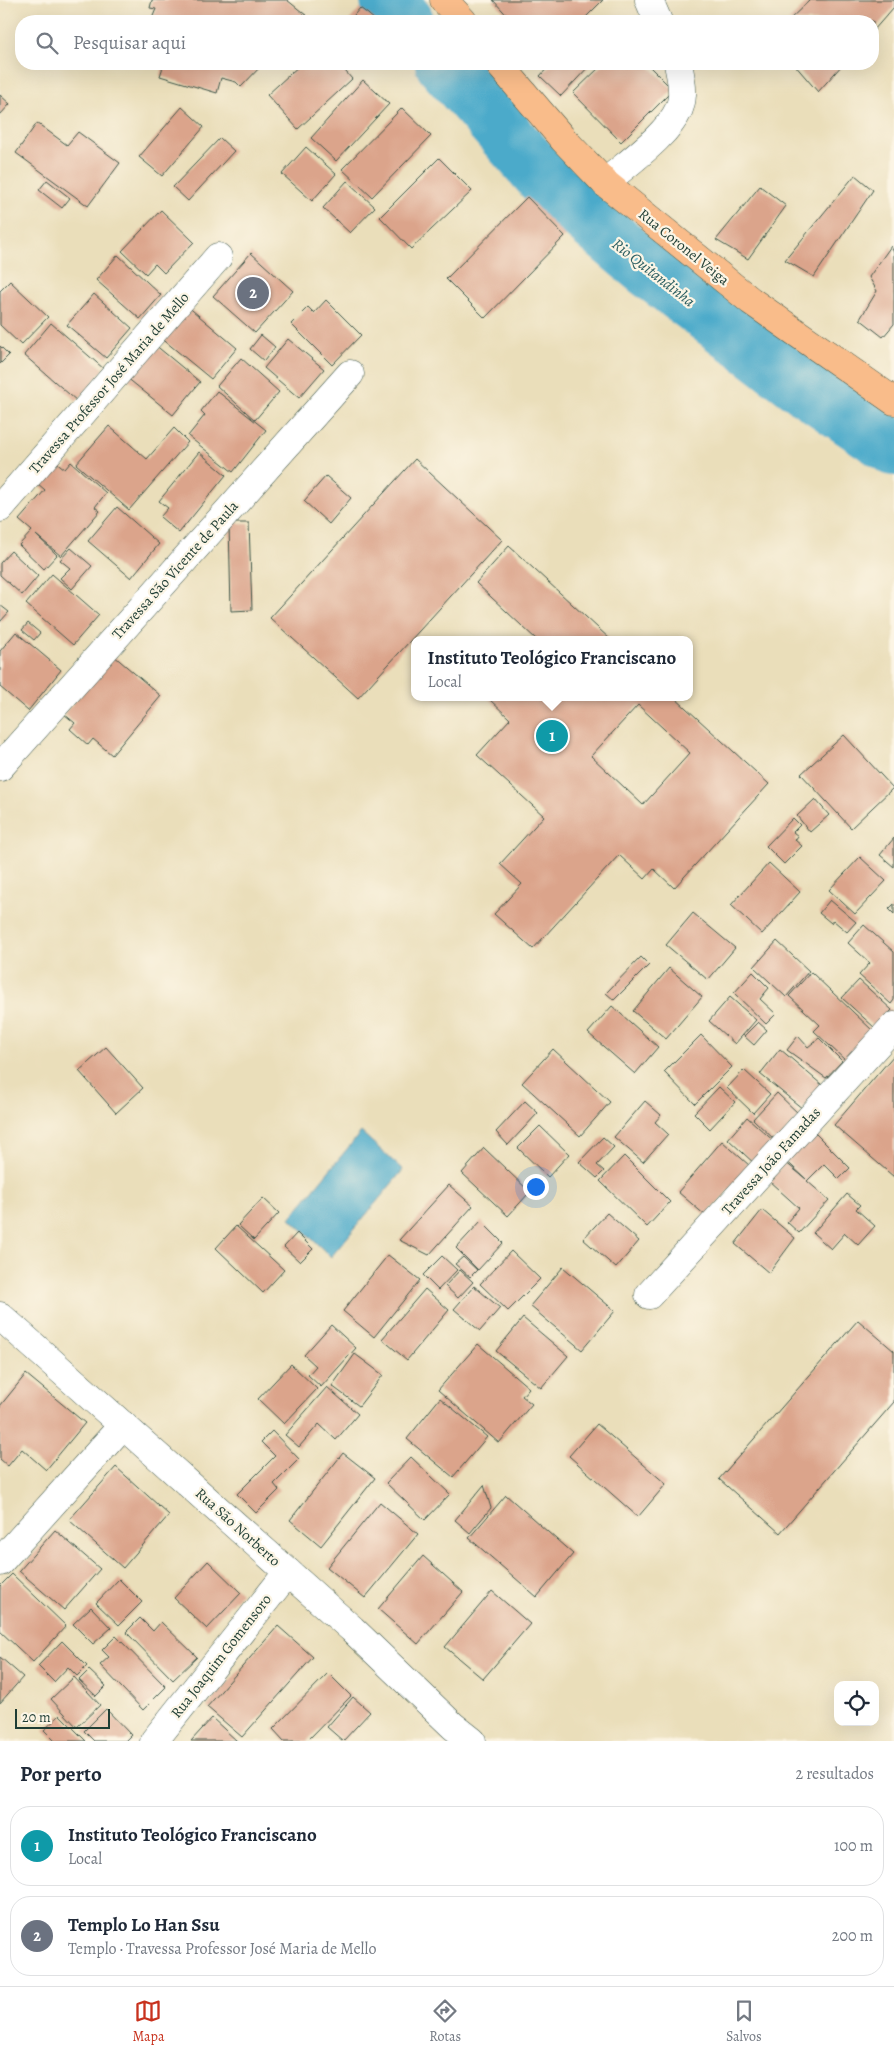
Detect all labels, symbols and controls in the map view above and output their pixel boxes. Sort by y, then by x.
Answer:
search box [15,15,879,70]
icon: search [33,29,61,57]
text: Pesquisar aqui [73,30,186,56]
street label: Rua Coronel Veiga [634,204,734,290]
water label: Rio Quitandinha [607,233,700,313]
pin: 2 [237,274,269,312]
street label: Travessa Professor José Maria de Mello [24,288,194,478]
street label: Travessa São Vicente de Paula [107,496,243,644]
popup [411,636,693,701]
text: Instituto Teológico Franciscano [428,645,676,671]
text: Local [428,671,462,693]
pin: 1 [536,717,568,755]
street label: Travessa João Famadas [717,1103,825,1219]
your location [523,1174,549,1200]
street label: Rua São Norberto [191,1483,285,1571]
street label: Rua Joaquim Gomensoro [166,1590,276,1722]
map controls [834,1681,879,1726]
button: locate [834,1681,879,1726]
scale bar [15,1706,110,1729]
text: 20 m [22,1708,51,1727]
text: Por perto [20,1760,102,1788]
text: 2 resultados [795,1763,874,1785]
text: Instituto Teológico Franciscano [68,1822,317,1848]
text: 1 [34,1835,40,1857]
text: 100 m [834,1835,873,1857]
text: Local [68,1848,102,1870]
text: Templo Lo Han Ssu [68,1912,220,1938]
text: 2 [33,1925,41,1947]
text: 200 m [832,1925,873,1947]
text: Templo · Travessa Professor José Maria de Mello [68,1938,376,1960]
tab: Mapa [132,1997,165,2046]
tab: Rotas [429,1997,461,2046]
tab: Salvos [726,1997,762,2046]

